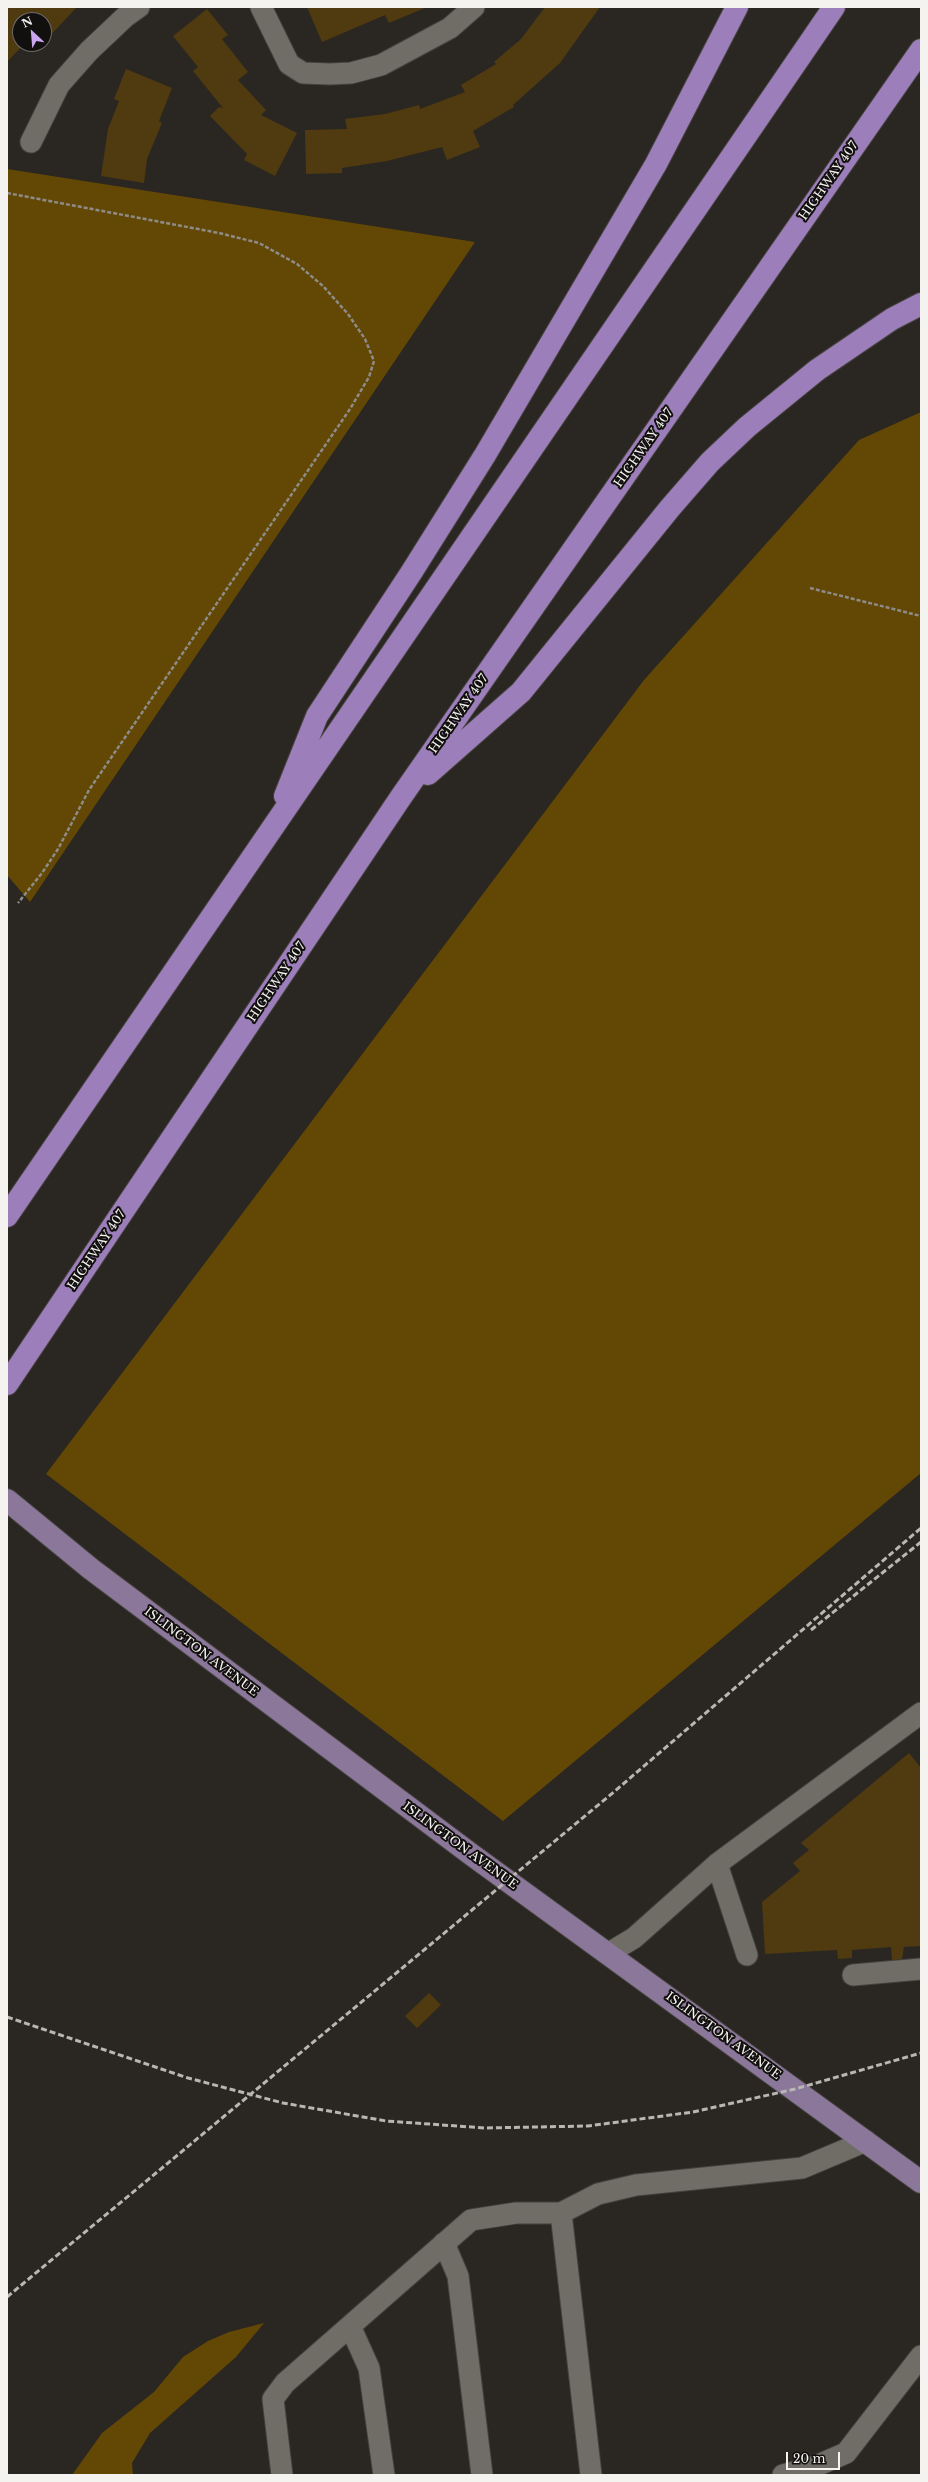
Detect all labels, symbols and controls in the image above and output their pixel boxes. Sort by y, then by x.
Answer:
north arrow [12,12,52,52]
text: N [19,14,35,31]
street label: HIGHWAY 407 [796,139,862,223]
street label: HIGHWAY 407 [611,406,677,490]
street label: HIGHWAY 407 [426,672,492,756]
street label: HIGHWAY 407 [245,939,309,1025]
street label: HIGHWAY 407 [65,1207,129,1293]
street label: ISLINGTON AVENUE [141,1605,261,1699]
street label: ISLINGTON AVENUE [400,1799,520,1893]
street label: ISLINGTON AVENUE [663,1989,783,2083]
scale bar [788,2444,842,2470]
text: 20 m [793,2451,825,2466]

